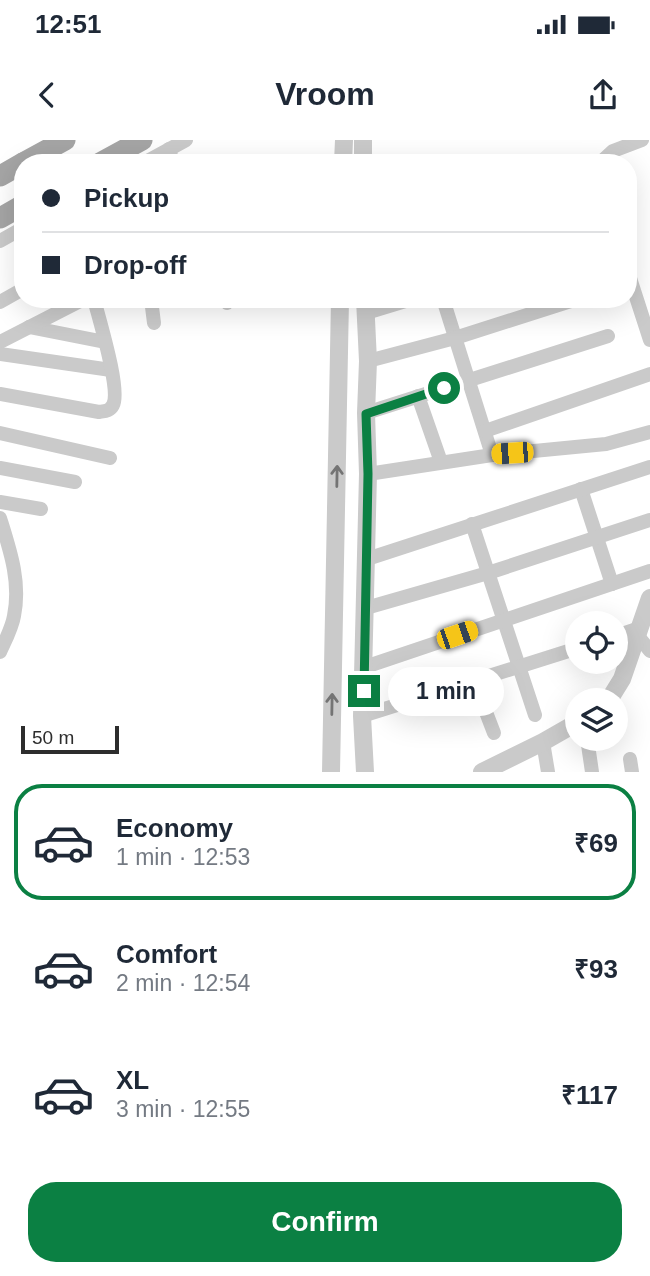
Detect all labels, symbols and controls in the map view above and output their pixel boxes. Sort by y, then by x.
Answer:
text: 12:51 [35,9,102,39]
icon: back [28,76,66,114]
text: Vroom [275,76,375,112]
icon: share [584,76,622,114]
text: Pickup [84,183,169,213]
text: Drop-off [84,250,187,280]
route start [428,372,460,404]
car [491,441,534,465]
one-way arrow [330,465,343,488]
map controls [565,611,628,751]
button: locate [565,611,628,674]
car [434,618,481,652]
callout: 1 min [388,666,504,716]
route end [348,675,380,707]
text: 1 min [416,678,476,704]
button: layers [565,688,628,751]
one-way arrow [326,693,339,716]
scale bar [21,723,119,755]
text: 50 m [32,727,74,748]
icon: car [32,811,95,874]
text: Economy [116,813,233,843]
text: ₹69 [574,828,618,858]
text: 1 min · 12:53 [116,844,250,870]
icon: car [32,937,95,1000]
text: Comfort [116,939,217,969]
text: ₹93 [574,954,618,984]
text: 2 min · 12:54 [116,970,250,996]
icon: car [32,1063,95,1126]
text: XL [116,1065,149,1095]
text: ₹117 [561,1080,618,1110]
text: 3 min · 12:55 [116,1096,250,1122]
button: Confirm [28,1182,622,1262]

